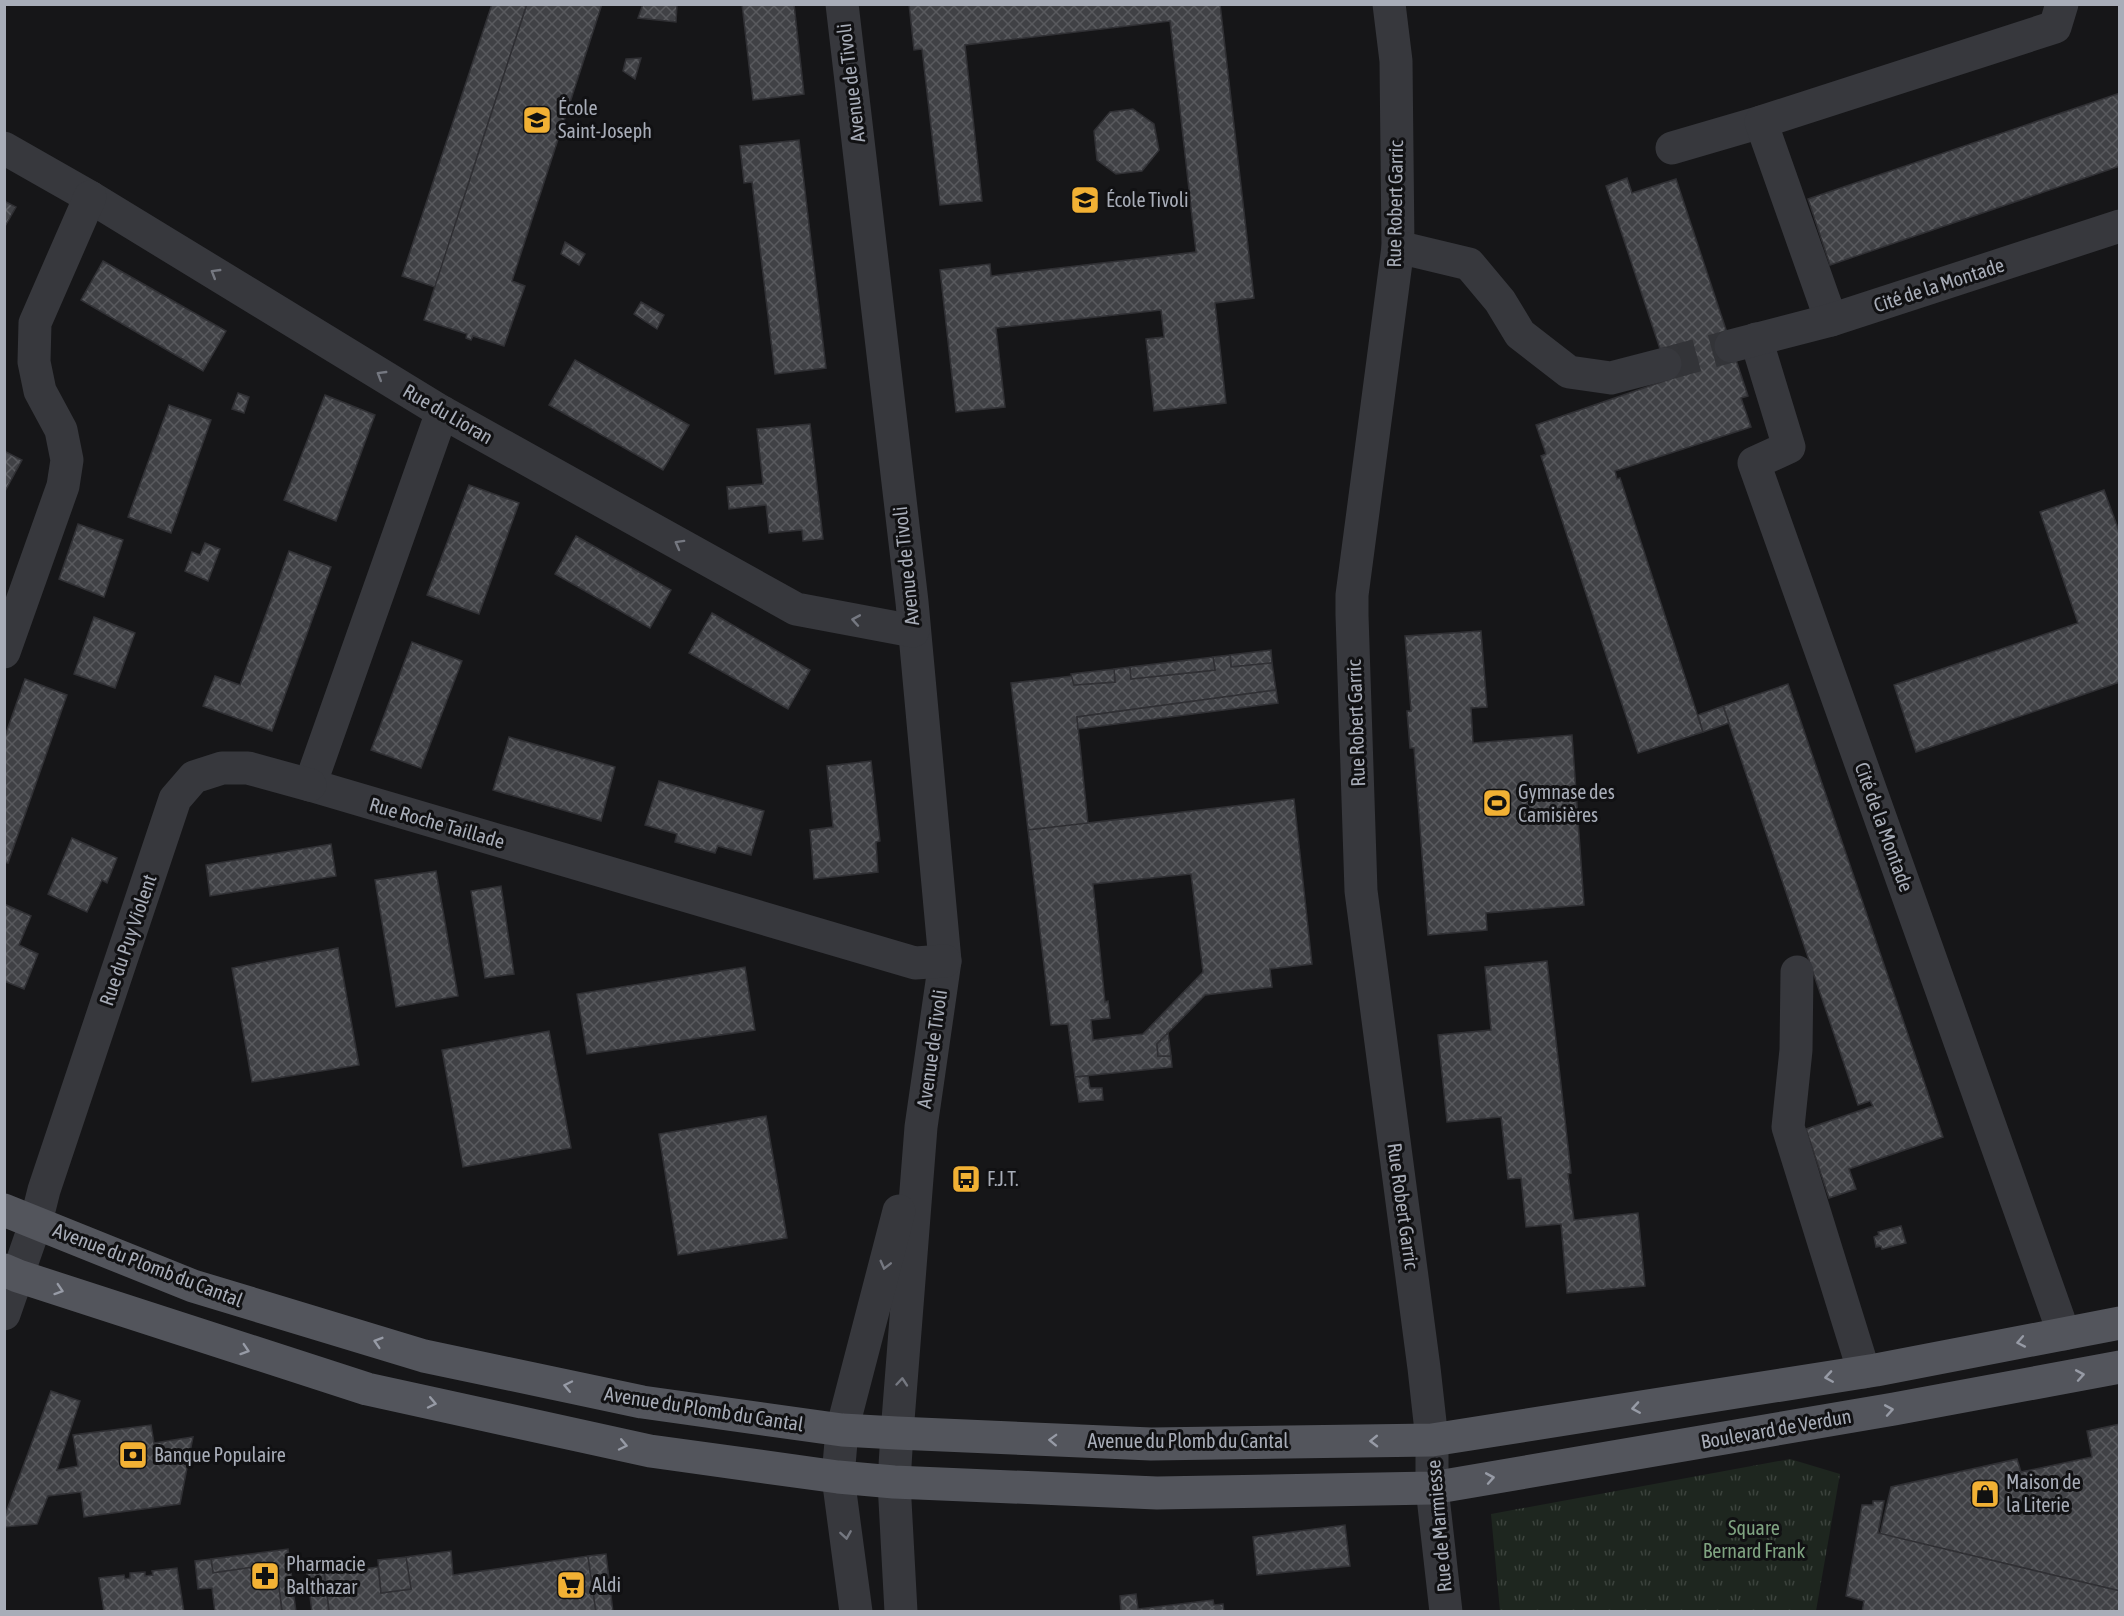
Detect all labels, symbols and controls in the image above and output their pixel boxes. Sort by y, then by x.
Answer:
street label: Avenue de Tivoli [832,22,869,144]
place label: École Saint-Joseph [558,96,652,142]
school or university icon: École Saint-Joseph [521,104,553,136]
street label: Rue Robert Garric [1382,140,1407,268]
school or university icon: École Tivoli [1069,184,1101,216]
place label: École Tivoli [1106,188,1189,211]
street label: Cité de la Montade [1871,253,2007,316]
one-way arrow [211,269,221,281]
one-way arrow [377,370,387,382]
street label: Rue du Lioran [399,379,497,448]
street label: Avenue de Tivoli [888,505,923,627]
one-way arrow [675,540,685,551]
one-way arrow [851,614,861,627]
street label: Rue Robert Garric [1342,658,1369,787]
street label: Cité de la Montade [1850,759,1918,895]
place label: Gymnase des Camisières [1518,780,1615,826]
sports icon: Gymnase des Camisières [1481,787,1513,819]
street label: Rue Roche Taillade [367,792,507,853]
street label: Rue du Puy Violent [94,871,161,1008]
street label: Avenue de Tivoli [912,988,951,1110]
street label: Rue Robert Garric [1383,1141,1424,1271]
bus stop icon: F.J.T. [950,1163,982,1195]
place label: F.J.T. [987,1167,1019,1190]
street label: Avenue du Plomb du Cantal [50,1218,247,1312]
one-way arrow [880,1260,893,1270]
one-way arrow [53,1282,64,1295]
one-way arrow [2016,1335,2026,1348]
one-way arrow [373,1337,384,1349]
one-way arrow [239,1342,250,1355]
one-way arrow [2076,1369,2085,1381]
one-way arrow [1824,1371,1834,1383]
one-way arrow [895,1377,908,1386]
one-way arrow [563,1380,573,1393]
street label: Avenue du Plomb du Cantal [603,1381,806,1436]
one-way arrow [427,1396,437,1409]
one-way arrow [1632,1401,1641,1413]
street label: Boulevard de Verdun [1699,1404,1853,1453]
one-way arrow [1883,1404,1893,1417]
street label: Avenue du Plomb du Cantal [1087,1429,1289,1452]
one-way arrow [1048,1433,1057,1446]
one-way arrow [1369,1435,1378,1447]
one-way arrow [617,1437,627,1450]
bank icon: Banque Populaire [117,1439,149,1471]
place label: Banque Populaire [154,1443,286,1466]
street label: Rue de Marmiesse [1421,1459,1456,1593]
place label: Maison de la Literie [2006,1470,2081,1516]
one-way arrow [1484,1472,1494,1485]
shop icon: Maison de la Literie [1969,1478,2001,1510]
park label: Square Bernard Frank [1703,1516,1805,1562]
one-way arrow [840,1530,852,1540]
place label: Pharmacie Balthazar [286,1552,365,1598]
pharmacy icon: Pharmacie Balthazar [249,1560,281,1592]
supermarket icon: Aldi [555,1569,587,1601]
place label: Aldi [592,1573,621,1596]

